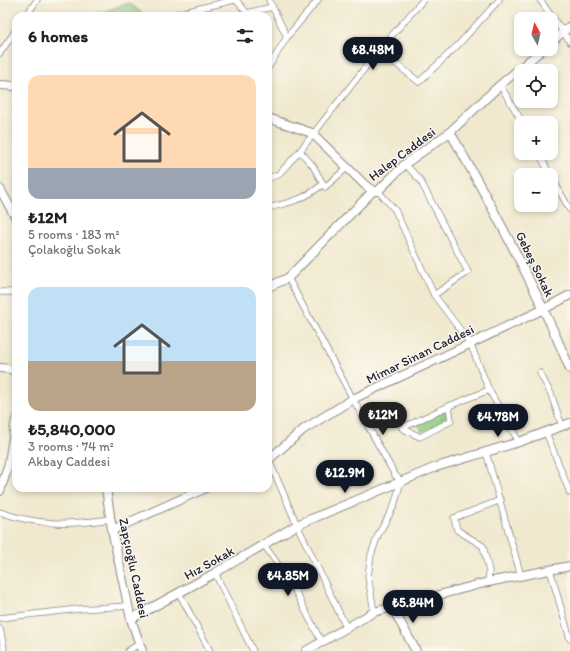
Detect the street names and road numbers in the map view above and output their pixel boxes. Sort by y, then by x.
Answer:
street label: Halep Caddesi [366,124,438,184]
street label: Gebeş Sokak [513,229,557,299]
street label: Mimar Sinan Caddesi [364,321,476,387]
street label: Zapçıoğlu Caddesi [116,517,152,619]
street label: Hız Sokak [181,543,237,583]

